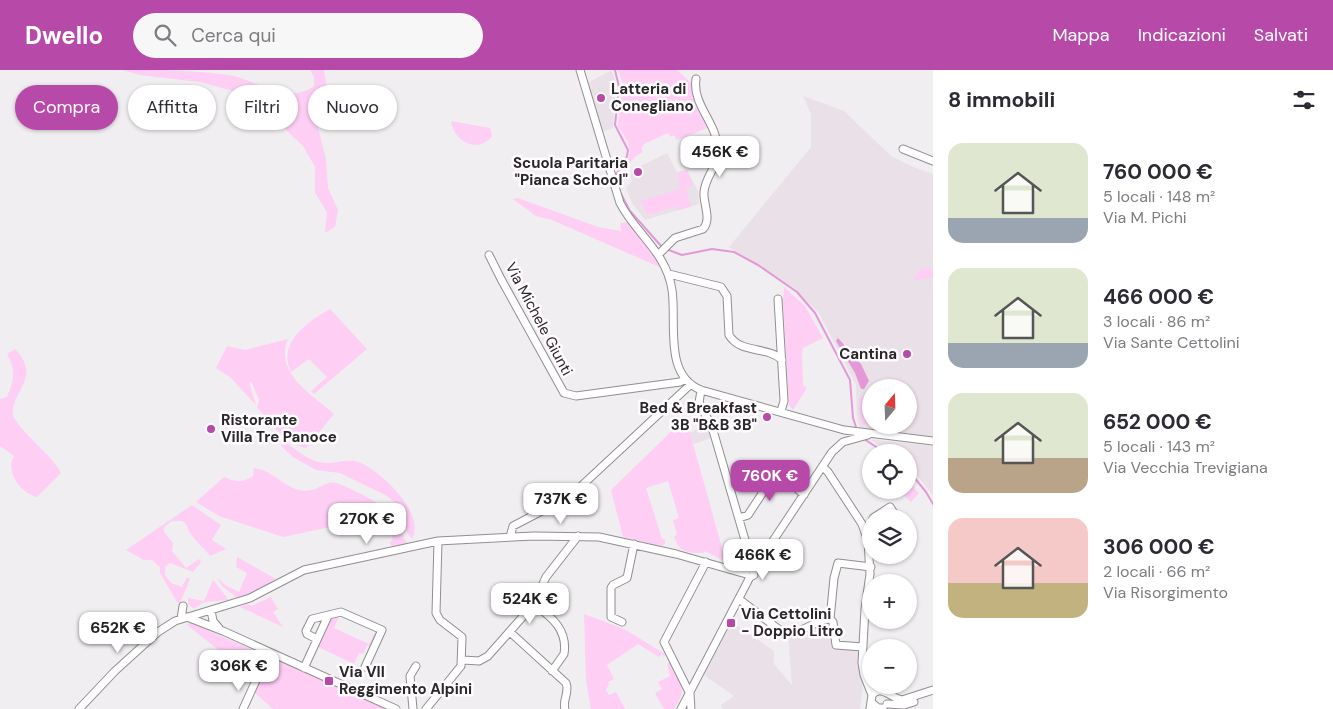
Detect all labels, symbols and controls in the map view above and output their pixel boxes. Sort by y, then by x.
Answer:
search box [133,13,483,58]
text: Dwello [25,20,103,51]
icon: search [151,21,179,49]
text: Cerca qui [191,23,276,48]
text: Mappa [1052,23,1110,47]
text: Indicazioni [1138,23,1226,47]
text: Salvati [1254,23,1308,47]
place label: Latteria di Conegliano [611,79,694,116]
chip: Compra [15,85,118,130]
chip: Affitta [128,85,216,130]
chip: Filtri [226,85,298,130]
chip: Nuovo [308,85,397,130]
text: 8 immobili [948,86,1055,114]
icon: filters [1290,86,1318,114]
marker: Latteria di Conegliano [595,92,607,104]
pin: 456K € [679,136,761,178]
text: 456K € [691,141,749,162]
place label: Scuola Paritaria "Pianca School" [513,153,628,190]
text: 760 000 € [1103,158,1213,186]
icon: home [988,163,1048,223]
marker: Scuola Paritaria "Pianca School" [632,166,644,178]
text: 5 locali · 148 m² [1103,186,1215,207]
text: Via M. Pichi [1103,207,1187,228]
street label: Via Michele Giunti [501,259,577,379]
text: 466 000 € [1103,283,1214,311]
icon: home [988,288,1048,348]
text: 3 locali · 86 m² [1103,311,1210,332]
text: Via Sante Cettolini [1103,332,1240,353]
place label: Cantina [839,344,897,364]
marker: Cantina [901,348,913,360]
north arrow [862,379,918,434]
map controls [862,379,917,694]
place label: Bed & Breakfast 3B "B&B 3B" [639,398,757,435]
text: 652 000 € [1103,408,1212,436]
place label: Ristorante Villa Tre Panoce [221,410,337,447]
marker: Bed & Breakfast 3B "B&B 3B" [761,411,773,423]
icon: home [988,413,1048,473]
marker: Ristorante Villa Tre Panoce [205,423,217,435]
text: 5 locali · 143 m² [1103,436,1215,457]
button: locate [862,444,917,499]
text: Via Vecchia Trevigiana [1103,457,1268,478]
pin: 760K € [729,460,811,502]
text: 760K € [742,465,798,486]
pin: 737K € [520,482,602,525]
text: 737K € [534,488,588,509]
pin: 270K € [326,502,408,545]
text: 270K € [339,508,395,529]
button: layers [862,509,917,564]
text: 306 000 € [1103,533,1215,561]
pin: 466K € [722,538,804,581]
icon: home [988,538,1048,598]
text: 466K € [734,544,792,565]
text: 2 locali · 66 m² [1103,561,1210,582]
button: + [862,574,917,629]
pin: 524K € [489,582,571,625]
text: Via Risorgimento [1103,582,1228,603]
text: 524K € [502,588,558,609]
place label: Via Cettolini - Doppio Litro [741,604,844,641]
pin: 652K € [77,612,159,654]
text: 652K € [90,617,146,638]
marker: Via Cettolini - Doppio Litro [725,617,737,629]
button: − [862,639,917,694]
pin: 306K € [198,650,280,692]
text: 306K € [210,655,268,676]
place label: Via VII Reggimento Alpini [339,662,472,699]
marker: Via VII Reggimento Alpini [323,675,335,687]

